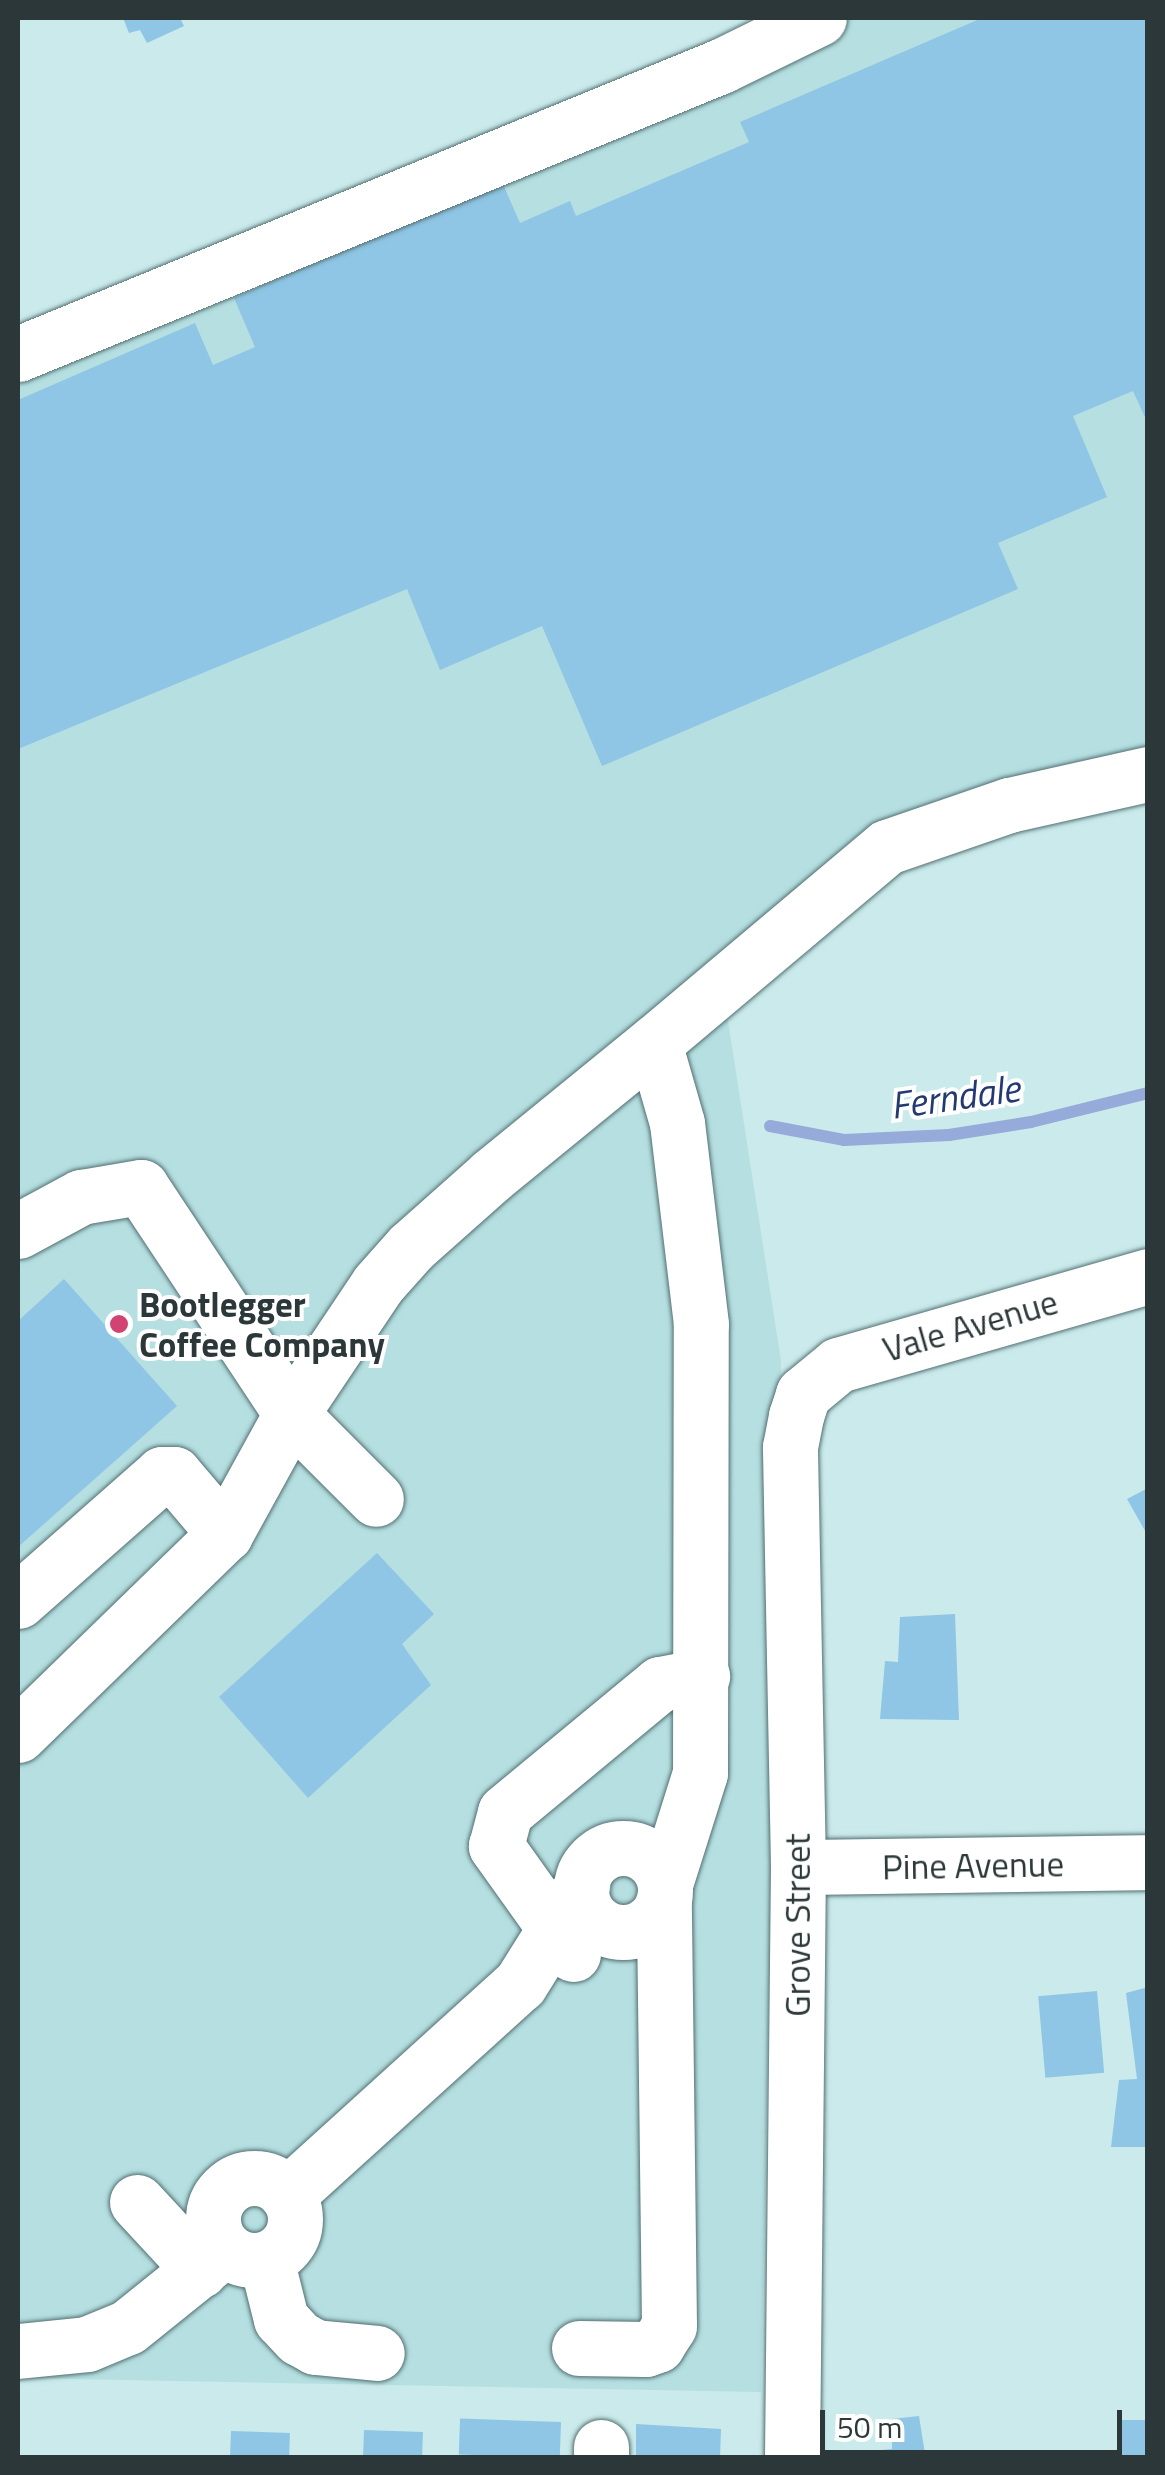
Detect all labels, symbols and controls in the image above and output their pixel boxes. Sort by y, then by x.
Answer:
water label: Ferndale [887,1065,1023,1129]
street label: Vale Avenue [878,1280,1062,1370]
place label: Bootlegger Coffee Company [139,1283,385,1365]
marker: Bootlegger Coffee Company [108,1313,130,1335]
street label: Grove Street [776,1833,818,2017]
street label: Pine Avenue [882,1842,1064,1888]
scale bar [825,2390,1128,2452]
text: 50 m [837,2404,902,2450]

